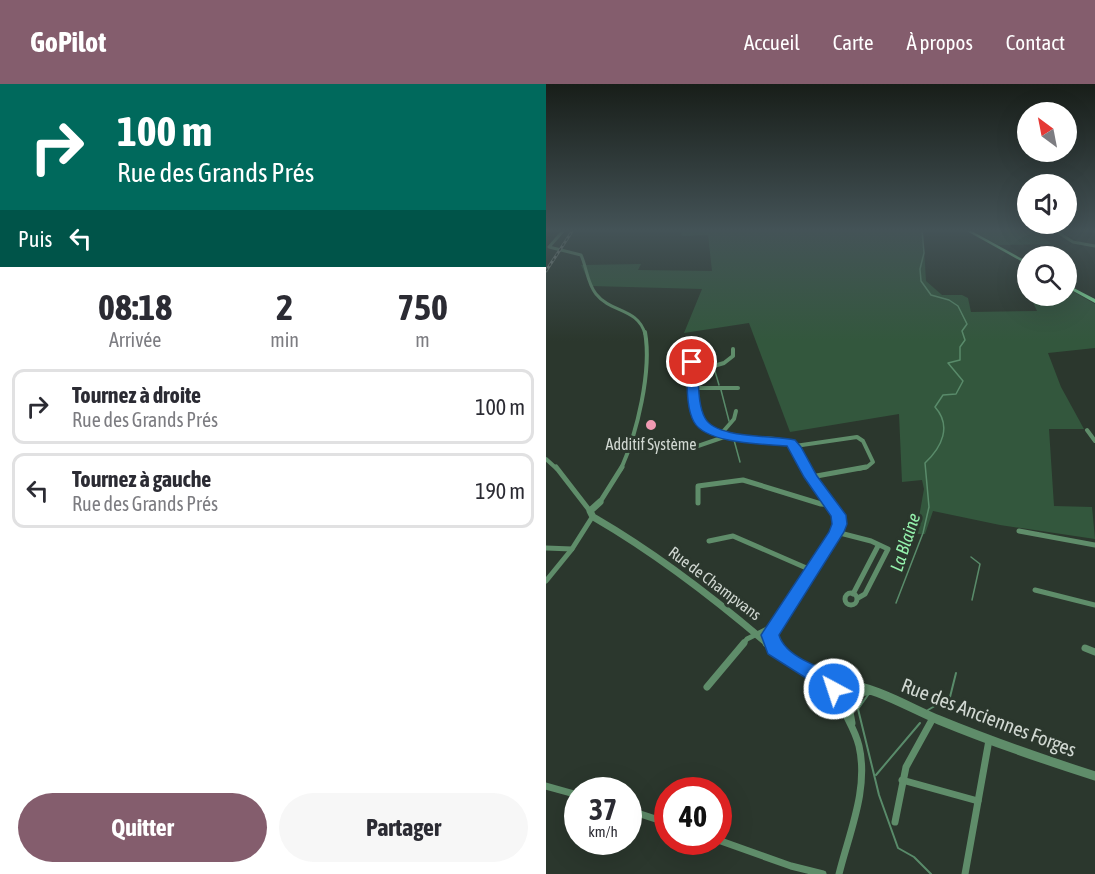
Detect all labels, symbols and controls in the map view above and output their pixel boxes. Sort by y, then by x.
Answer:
text: GoPilot [30,26,106,58]
text: Accueil [744,30,800,54]
text: Carte [833,30,873,54]
text: À propos [906,30,973,54]
text: Contact [1006,30,1065,54]
north arrow [1017,102,1077,162]
map controls [1017,102,1077,306]
text: 100 m [117,107,212,155]
icon: right [18,108,96,186]
text: Rue des Grands Prés [117,157,314,188]
button: sound [1017,174,1077,234]
icon: left [64,222,97,255]
text: Puis [18,226,52,252]
button: search [1017,246,1077,306]
text: 08:18 [98,286,172,328]
text: 2 [276,286,293,328]
text: 750 [397,286,448,328]
text: Arrivée [109,328,161,351]
text: min [270,328,299,351]
text: m [415,328,430,351]
pin [666,336,717,387]
icon: arrive [675,345,708,378]
text: Tournez à droite [72,382,201,408]
icon: right [21,390,54,423]
text: 100 m [475,394,525,420]
text: Rue des Grands Prés [72,408,218,431]
marker: Additif Système [644,418,658,432]
place label: Additif Système [606,435,696,454]
text: Tournez à gauche [72,466,211,492]
icon: left [21,474,54,507]
text: 190 m [475,478,525,504]
text: Rue des Grands Prés [72,492,218,515]
water label: La Blaine [886,510,924,574]
street label: Rue de Champvans [665,542,765,625]
position arrow [802,657,866,721]
street label: Rue des Anciennes Forges [898,673,1080,761]
speed limit sign: 40 [654,777,732,855]
text: 37 [589,792,617,826]
button: Quitter [18,793,267,862]
button: Partager [279,793,528,862]
text: km/h [588,823,618,840]

